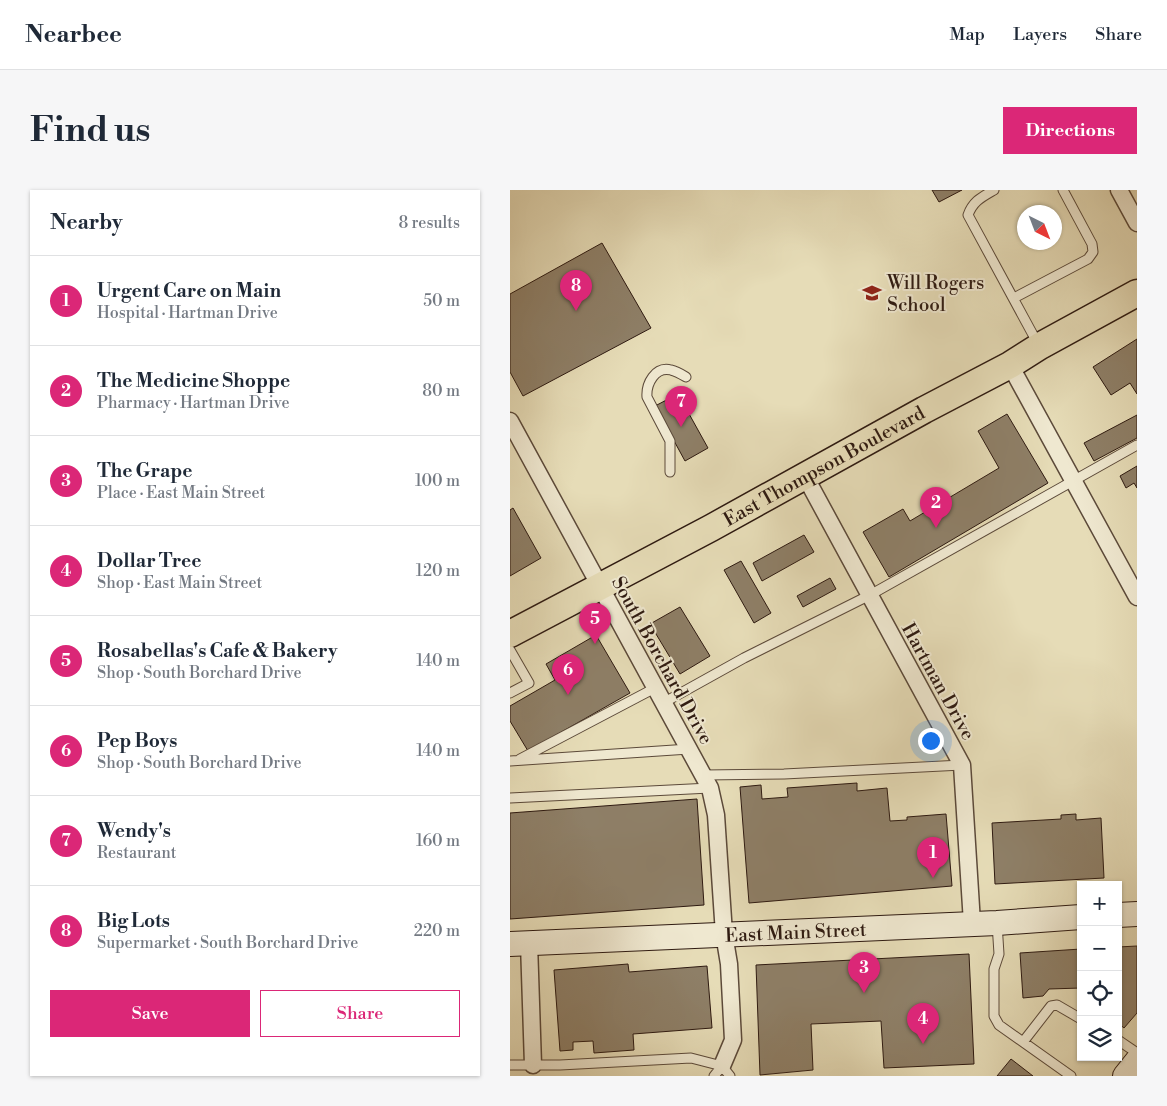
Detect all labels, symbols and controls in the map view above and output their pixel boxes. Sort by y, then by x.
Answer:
text: Nearbee [25,20,122,50]
text: Map [950,23,985,46]
text: Layers [1013,23,1067,46]
text: Share [1095,23,1142,46]
button: Directions [1003,107,1137,154]
text: Find us [30,109,150,152]
north arrow [1017,205,1062,250]
text: Nearby [50,210,123,236]
text: 8 results [398,213,460,233]
pin: 8 [560,270,592,311]
place label: Will Rogers School [886,271,984,317]
text: Urgent Care on Main [97,279,281,303]
school or university icon: Will Rogers School [861,282,883,304]
text: 1 [62,291,70,311]
text: 50 m [423,291,460,311]
text: Hospital · Hartman Drive [97,303,278,323]
text: The Medicine Shoppe [97,369,290,393]
text: 2 [61,381,71,401]
text: 80 m [422,381,460,401]
pin: 7 [665,386,697,427]
text: Pharmacy · Hartman Drive [97,393,290,413]
street label: East Thompson Boulevard [719,401,929,532]
text: The Grape [97,459,192,483]
text: 3 [61,471,71,491]
text: 100 m [415,471,460,491]
text: Place · East Main Street [97,483,265,503]
pin: 2 [920,487,952,528]
text: Dollar Tree [97,549,202,573]
text: 4 [61,561,71,581]
text: 120 m [416,561,460,581]
street label: South Borchard Drive [606,572,718,749]
text: Shop · East Main Street [97,573,262,593]
pin: 5 [579,603,611,644]
street label: Hartman Drive [896,619,980,744]
text: Rosabellas's Cafe & Bakery [97,639,338,663]
text: 5 [61,651,71,671]
text: 140 m [416,651,460,671]
pin: 6 [552,654,584,695]
text: Shop · South Borchard Drive [97,663,302,683]
your location [918,728,944,754]
text: Pep Boys [97,729,177,753]
text: 6 [61,741,71,761]
text: 140 m [416,741,460,761]
text: Shop · South Borchard Drive [97,753,302,773]
text: Wendy's [97,819,171,843]
text: 7 [61,831,71,851]
text: 160 m [416,831,460,851]
pin: 1 [917,837,949,878]
text: Restaurant [97,843,176,863]
map controls [1077,881,1122,1061]
button: + [1077,881,1122,926]
text: Big Lots [97,909,170,933]
street label: East Main Street [725,918,867,948]
text: 8 [61,921,71,941]
text: 220 m [414,921,460,941]
button: − [1077,926,1122,971]
text: Supermarket · South Borchard Drive [97,933,358,953]
pin: 3 [848,952,880,993]
button: locate [1077,971,1122,1016]
button: Save [50,990,250,1037]
button: Share [260,990,460,1037]
pin: 4 [907,1003,939,1044]
button: layers [1077,1016,1122,1061]

